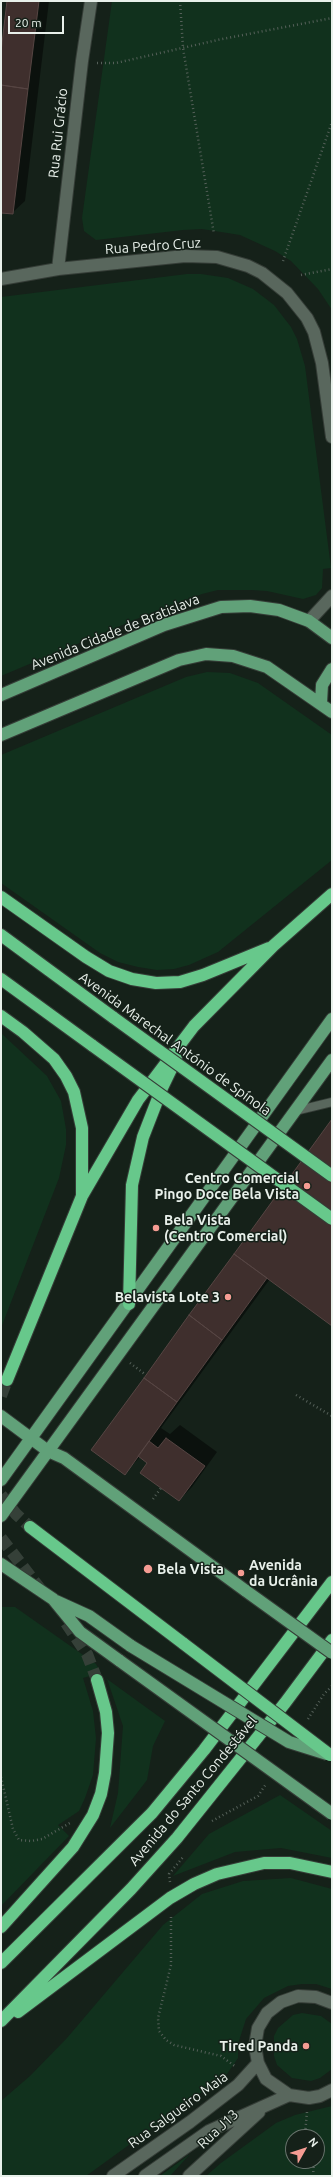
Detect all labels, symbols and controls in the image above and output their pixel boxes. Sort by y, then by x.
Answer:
scale bar [10,8,66,34]
text: 20 m [15,16,42,29]
street label: Rua Rui Grácio [45,87,71,179]
street label: Rua Pedro Cruz [104,234,202,258]
street label: Avenida Cidade de Bratislava [28,590,202,674]
street label: Avenida Marechal António de Spínola [76,969,274,1119]
place label: Centro Comercial Pingo Doce Bela Vista [155,1170,299,1202]
marker: Centro Comercial Pingo Doce Bela Vista [302,1181,312,1191]
place label: Bela Vista (Centro Comercial) [164,1212,287,1244]
marker: Bela Vista (Centro Comercial) [151,1223,161,1233]
place label: Belavista Lote 3 [115,1289,220,1305]
marker: Belavista Lote 3 [223,1292,233,1302]
place label: Avenida da Ucrânia [249,1557,318,1590]
place label: Bela Vista [157,1561,224,1577]
marker: Bela Vista [142,1563,154,1575]
marker: Avenida da Ucrânia [236,1568,246,1578]
street label: Avenida do Santo Condestável [125,1713,261,1869]
place label: Tired Panda [220,2038,298,2054]
marker: Tired Panda [301,2041,311,2051]
street label: Rua Salgueiro Maia [125,2068,231,2152]
street label: Rua J13 [194,2106,242,2152]
north arrow [285,2129,325,2169]
text: N [306,2135,321,2149]

